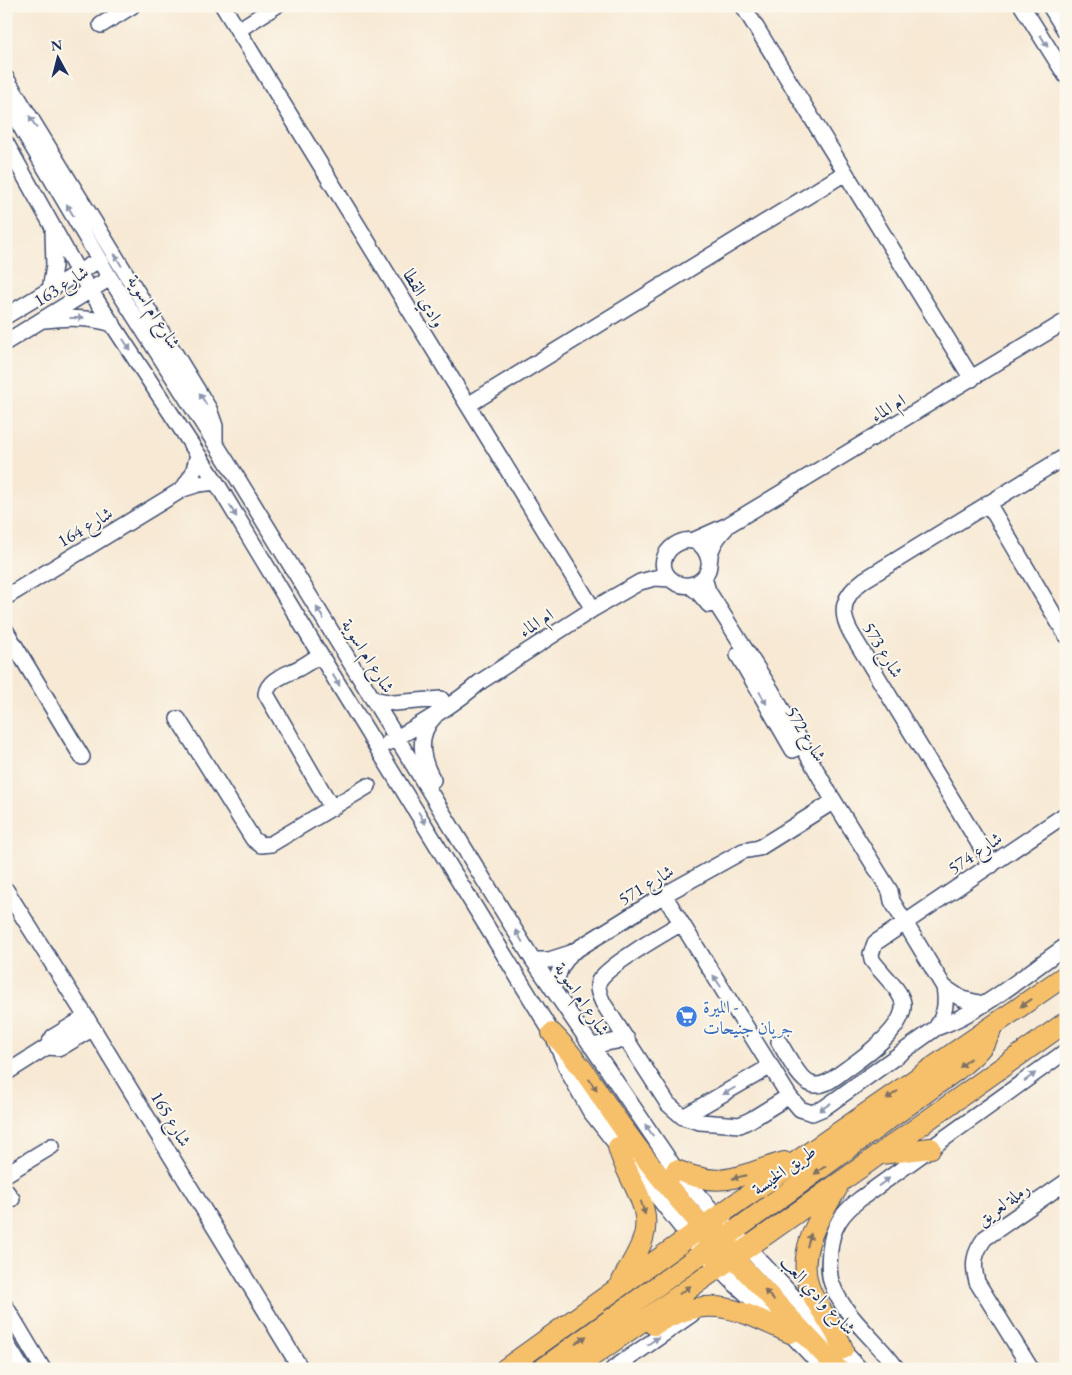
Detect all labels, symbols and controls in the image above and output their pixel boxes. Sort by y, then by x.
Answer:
north arrow [32,32,82,82]
one-way arrow [1039,34,1048,48]
text: N [50,35,64,55]
one-way arrow [29,115,38,128]
one-way arrow [66,203,75,217]
one-way arrow [114,254,123,267]
street label: شارع 163 [29,260,95,315]
street label: وادي القطا [395,264,451,333]
street label: شارع ام اسوية [118,270,186,356]
one-way arrow [69,314,85,322]
one-way arrow [122,338,131,352]
street label: ام الماء [866,388,912,431]
one-way arrow [198,393,207,406]
street label: شارع 164 [53,501,119,556]
one-way arrow [229,505,238,518]
street label: ام الماء [514,603,560,646]
one-way arrow [316,607,325,620]
street label: شارع ام اسوية [332,614,400,700]
street label: شارع 573 [854,618,909,684]
one-way arrow [331,673,341,687]
one-way arrow [758,692,767,705]
street label: شارع 572 [777,702,832,768]
one-way arrow [417,812,426,825]
street label: شارع 574 [943,826,1009,882]
street label: شارع 571 [614,859,680,914]
one-way arrow [515,930,524,943]
street label: شارع ام اسوية [545,958,615,1042]
one-way arrow [712,974,722,987]
place label: الميرة - جريان جنيحات [703,995,793,1039]
one-way arrow [1019,998,1032,1008]
supermarket icon: الميرة - جريان جنيحات [675,1005,699,1029]
one-way arrow [960,1057,972,1069]
one-way arrow [1023,1072,1037,1082]
one-way arrow [588,1078,598,1091]
one-way arrow [723,1086,736,1095]
street label: شارع 165 [142,1087,197,1153]
one-way arrow [885,1090,899,1100]
one-way arrow [818,1102,831,1112]
one-way arrow [644,1123,654,1136]
street label: طريق الخيسة [747,1139,821,1201]
one-way arrow [814,1165,827,1175]
one-way arrow [732,1173,747,1181]
street label: رملة لعريق [971,1176,1035,1232]
one-way arrow [877,1177,890,1187]
one-way arrow [640,1201,648,1216]
one-way arrow [806,1233,814,1248]
street label: شارع وادي العب [773,1250,861,1342]
one-way arrow [678,1285,692,1295]
one-way arrow [763,1289,775,1301]
one-way arrow [574,1335,588,1345]
one-way arrow [646,1336,660,1346]

